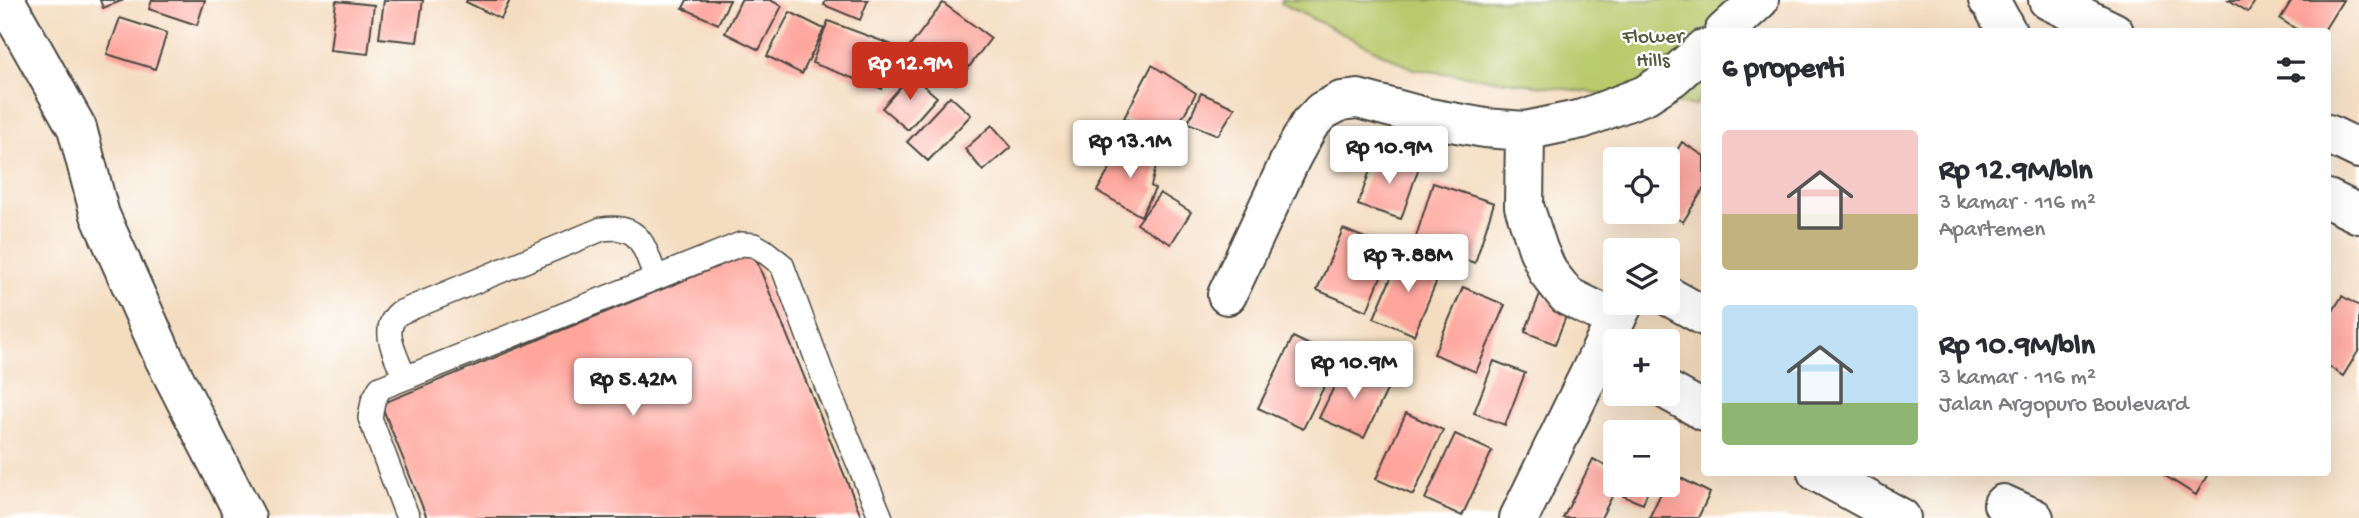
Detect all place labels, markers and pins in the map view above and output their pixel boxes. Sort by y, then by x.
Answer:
pin: Rp 12.9M [838,42,982,102]
pin: Rp 13.1M [1058,120,1202,180]
pin: Rp 10.9M [1317,127,1461,186]
pin: Rp 7.88M [1336,234,1480,294]
pin: Rp 10.9M [1282,342,1426,401]
pin: Rp 5.42M [561,358,705,418]

